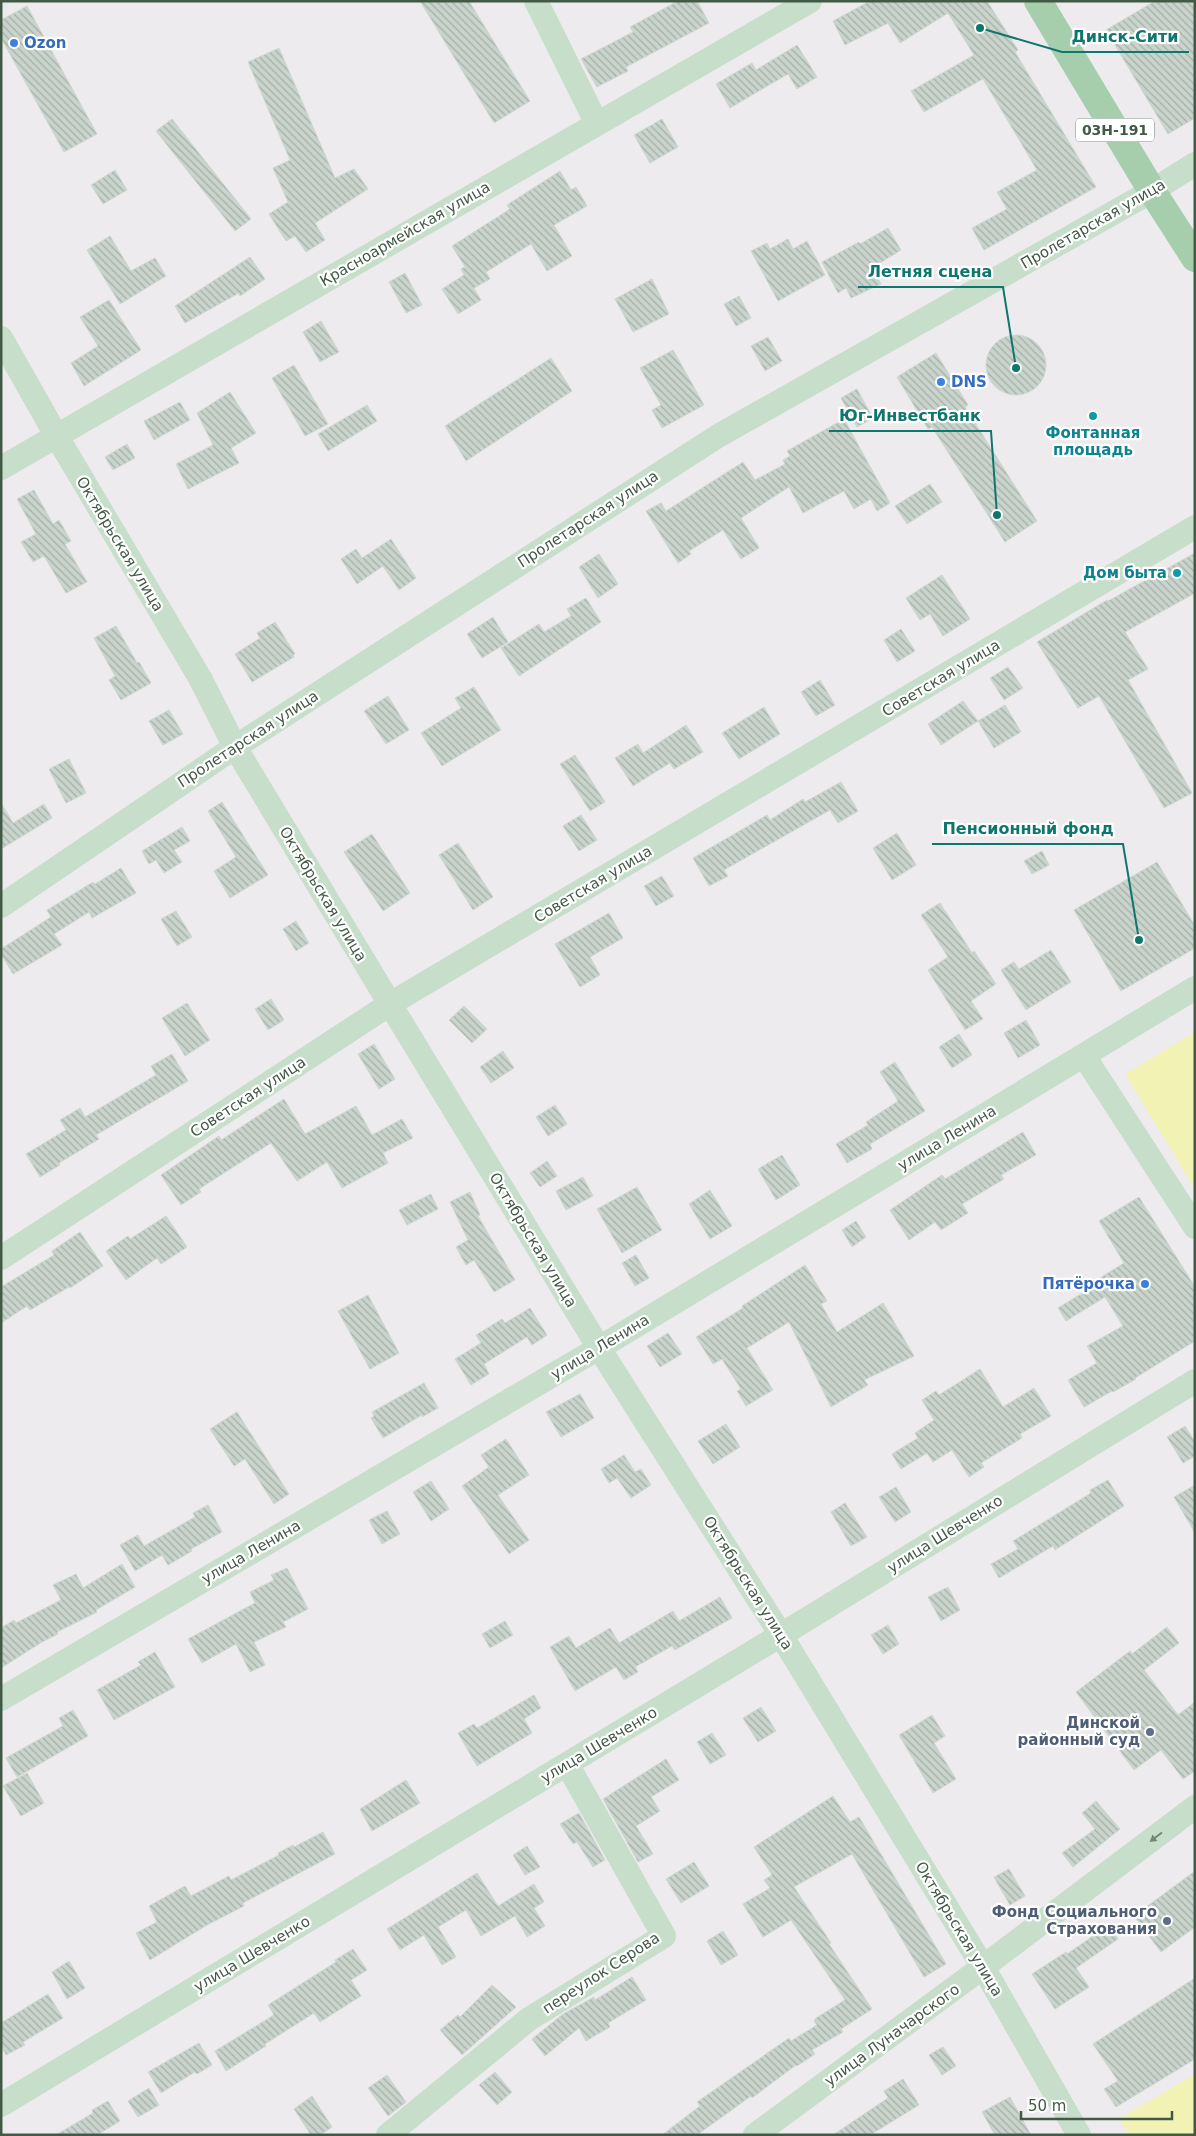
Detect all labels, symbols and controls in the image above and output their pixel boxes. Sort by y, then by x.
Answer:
callout: Динск-Сити [1062,21,1189,52]
text: Динск-Сити [1072,27,1178,46]
place label: Ozon [24,34,66,52]
marker: Ozon [8,37,20,49]
road number: 03Н-191 [1076,118,1154,142]
street label: Пролетарская улица [1017,175,1169,273]
street label: Красноармейская улица [317,178,493,290]
callout: Летняя сцена [858,256,1003,287]
text: Летняя сцена [868,262,992,281]
place label: DNS [951,373,987,391]
marker: DNS [935,376,947,388]
callout: Юг-Инвестбанк [829,400,991,431]
text: Юг-Инвестбанк [839,406,981,425]
marker: Фонтанная площадь [1087,410,1099,422]
place label: Фонтанная площадь [1046,424,1140,459]
street label: Пролетарская улица [514,467,662,571]
street label: Октябрьская улица [73,473,167,615]
place label: Дом быта [1083,564,1167,582]
marker: Дом быта [1171,567,1183,579]
street label: Советская улица [879,636,1003,720]
street label: Пролетарская улица [174,687,322,791]
callout: Пенсионный фонд [932,813,1123,844]
text: Пенсионный фонд [942,819,1114,838]
street label: Октябрьская улица [276,823,370,965]
street label: Советская улица [531,842,655,926]
street label: Советская улица [187,1053,309,1141]
street label: улица Ленина [895,1102,999,1174]
street label: Октябрьская улица [486,1169,580,1311]
place label: Пятёрочка [1042,1275,1135,1293]
marker: Пятёрочка [1139,1278,1151,1290]
street label: улица Ленина [548,1311,652,1383]
street label: улица Шевченко [884,1491,1006,1577]
street label: Октябрьская улица [700,1513,796,1653]
street label: улица Ленина [198,1516,304,1588]
street label: улица Шевченко [538,1703,660,1787]
place label: Динской районный суд [1018,1714,1140,1749]
marker: Динской районный суд [1144,1726,1156,1738]
one-way arrow [1149,1832,1163,1842]
street label: Октябрьская улица [912,1858,1006,2000]
place label: Фонд Социального Страхования [992,1903,1157,1938]
street label: улица Шевченко [191,1912,313,1996]
marker: Фонд Социального Страхования [1161,1915,1173,1927]
street label: переулок Серова [539,1928,663,2018]
street label: улица Луначарского [821,1980,963,2090]
scale bar [1021,2088,1172,2120]
text: 50 m [1028,2097,1066,2115]

